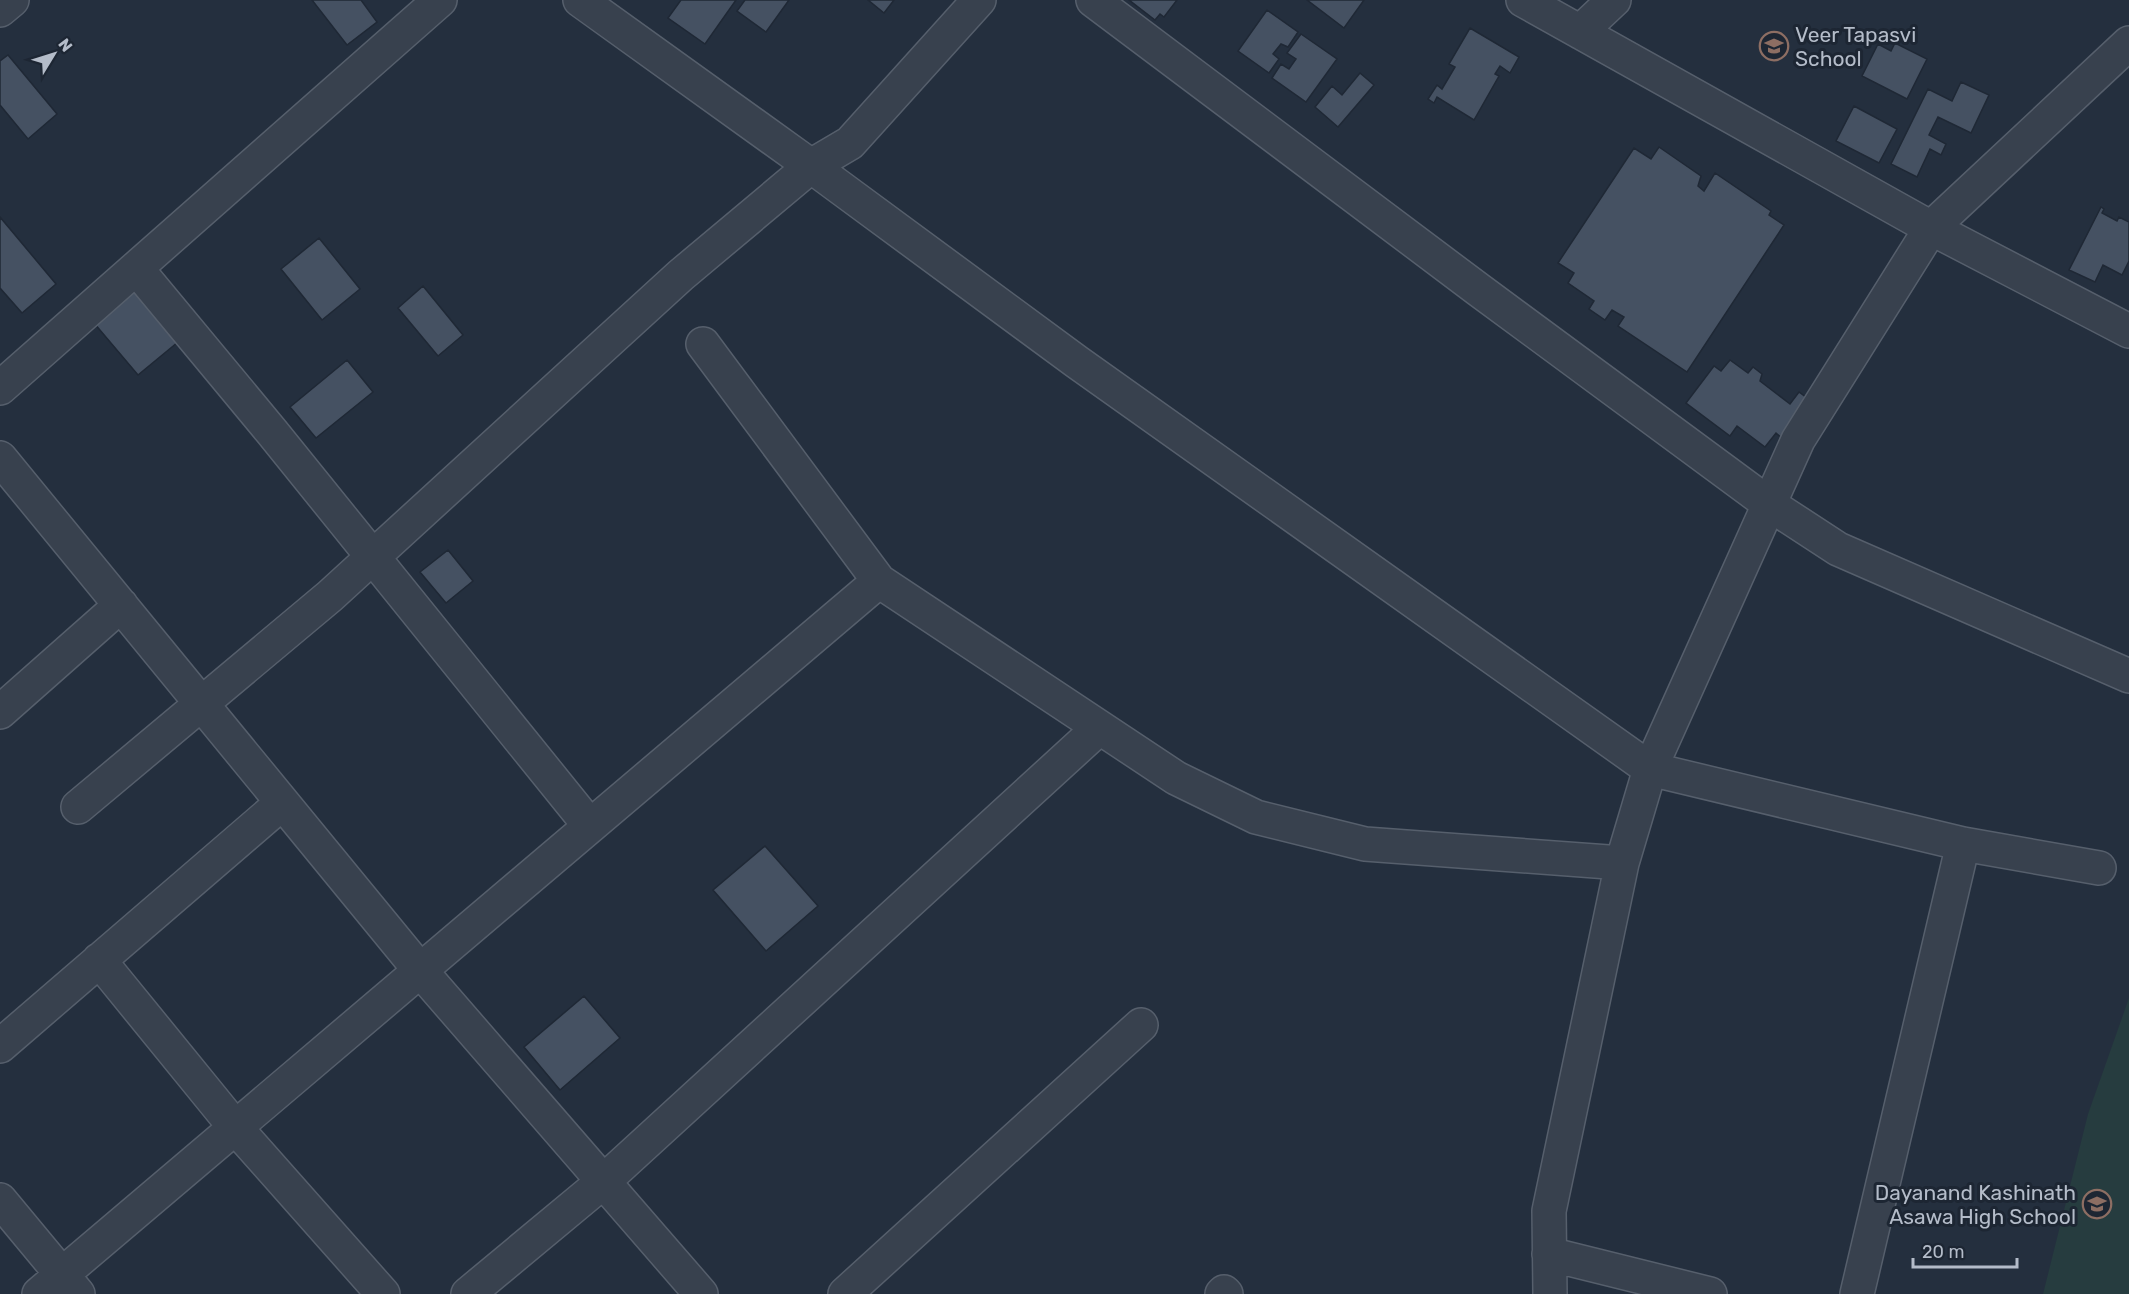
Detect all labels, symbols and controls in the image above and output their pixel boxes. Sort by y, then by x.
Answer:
place label: Veer Tapasvi School [1795,22,1916,71]
north arrow [24,24,84,84]
school or university icon: Veer Tapasvi School [1758,30,1790,62]
text: N [54,35,76,55]
place label: Dayanand Kashinath Asawa High School [1875,1180,2076,1229]
school or university icon: Dayanand Kashinath Asawa High School [2081,1188,2113,1220]
scale bar [1913,1231,2016,1269]
text: 20 m [1922,1241,1964,1263]

